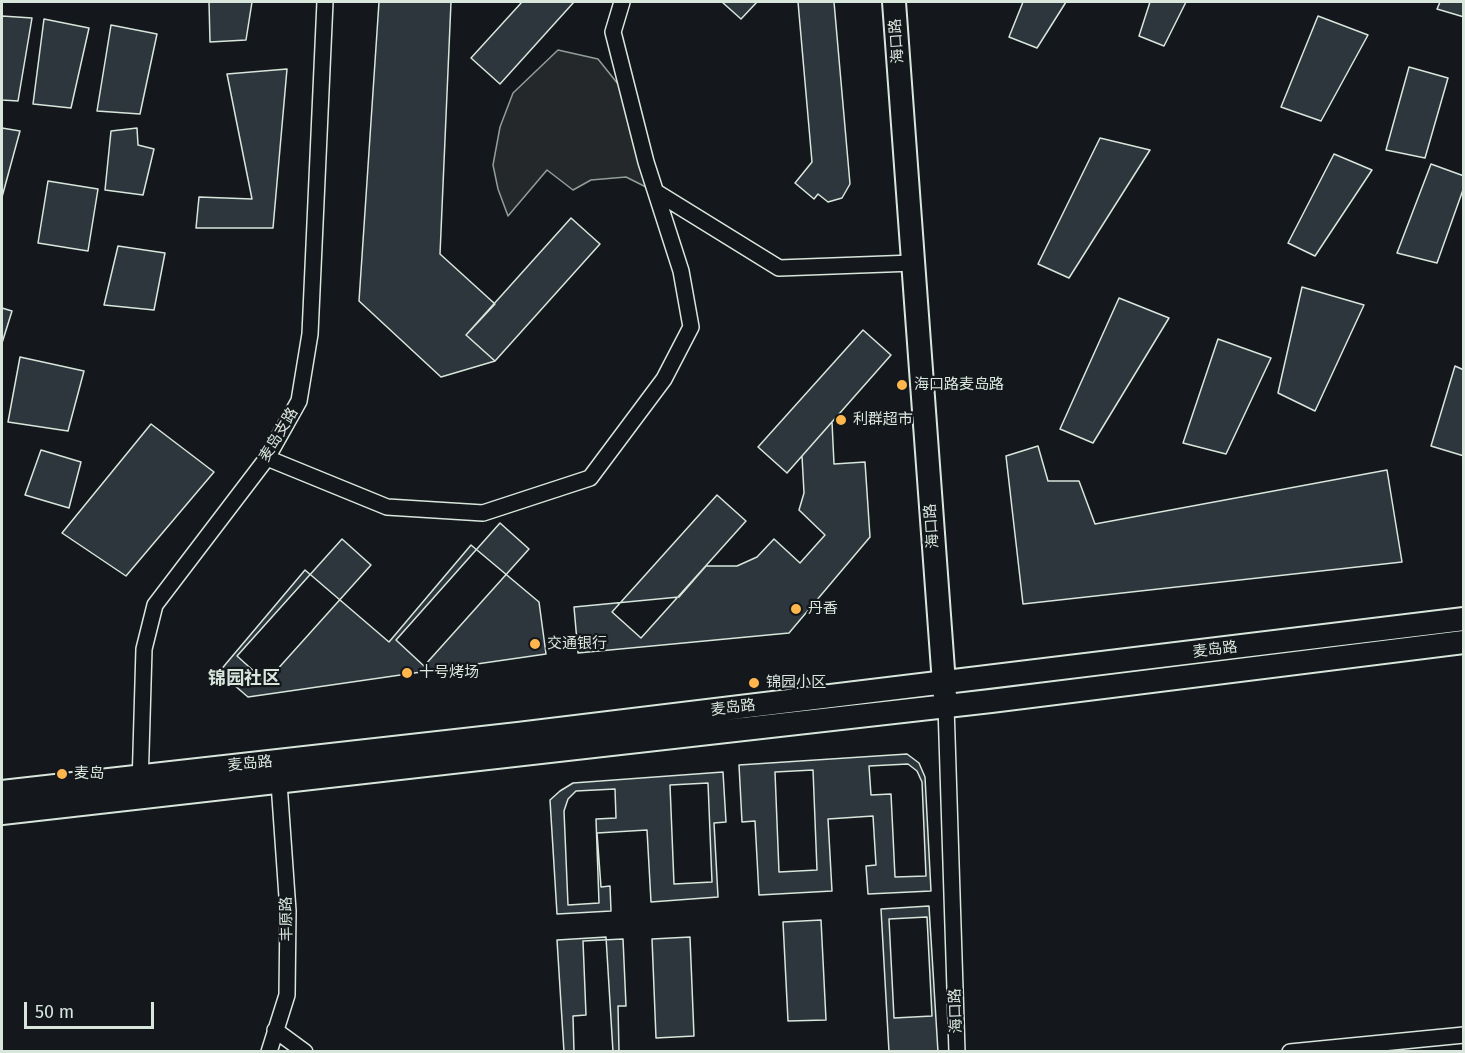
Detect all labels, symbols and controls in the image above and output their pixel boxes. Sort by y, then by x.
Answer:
street label: 海口路 [886,18,908,64]
place label: 海口路麦岛路 [914,376,1004,394]
marker: 海口路麦岛路 [895,378,909,392]
street label: 麦岛支路 [256,405,302,465]
place label: 利群超市 [853,411,913,429]
marker: 利群超市 [834,413,848,427]
street label: 海口路 [921,503,943,549]
place label: 丹香 [808,600,838,618]
marker: 丹香 [789,602,803,616]
place label: 交通银行 [547,635,607,653]
marker: 交通银行 [528,637,542,651]
street label: 麦岛路 [1192,638,1238,662]
place label: 十号烤场 [419,664,479,682]
marker: 十号烤场 [400,666,414,680]
district label: 锦园社区 [208,668,280,690]
place label: 锦园小区 [766,674,826,692]
marker: 锦园小区 [747,676,761,690]
street label: 麦岛路 [710,696,756,720]
street label: 麦岛路 [227,753,273,775]
place label: 麦岛 [74,765,104,783]
marker: 麦岛 [55,767,69,781]
street label: 丰原路 [278,896,296,942]
street label: 海口路 [946,988,966,1034]
scale bar [27,990,158,1028]
text: 50 m [35,1001,74,1023]

